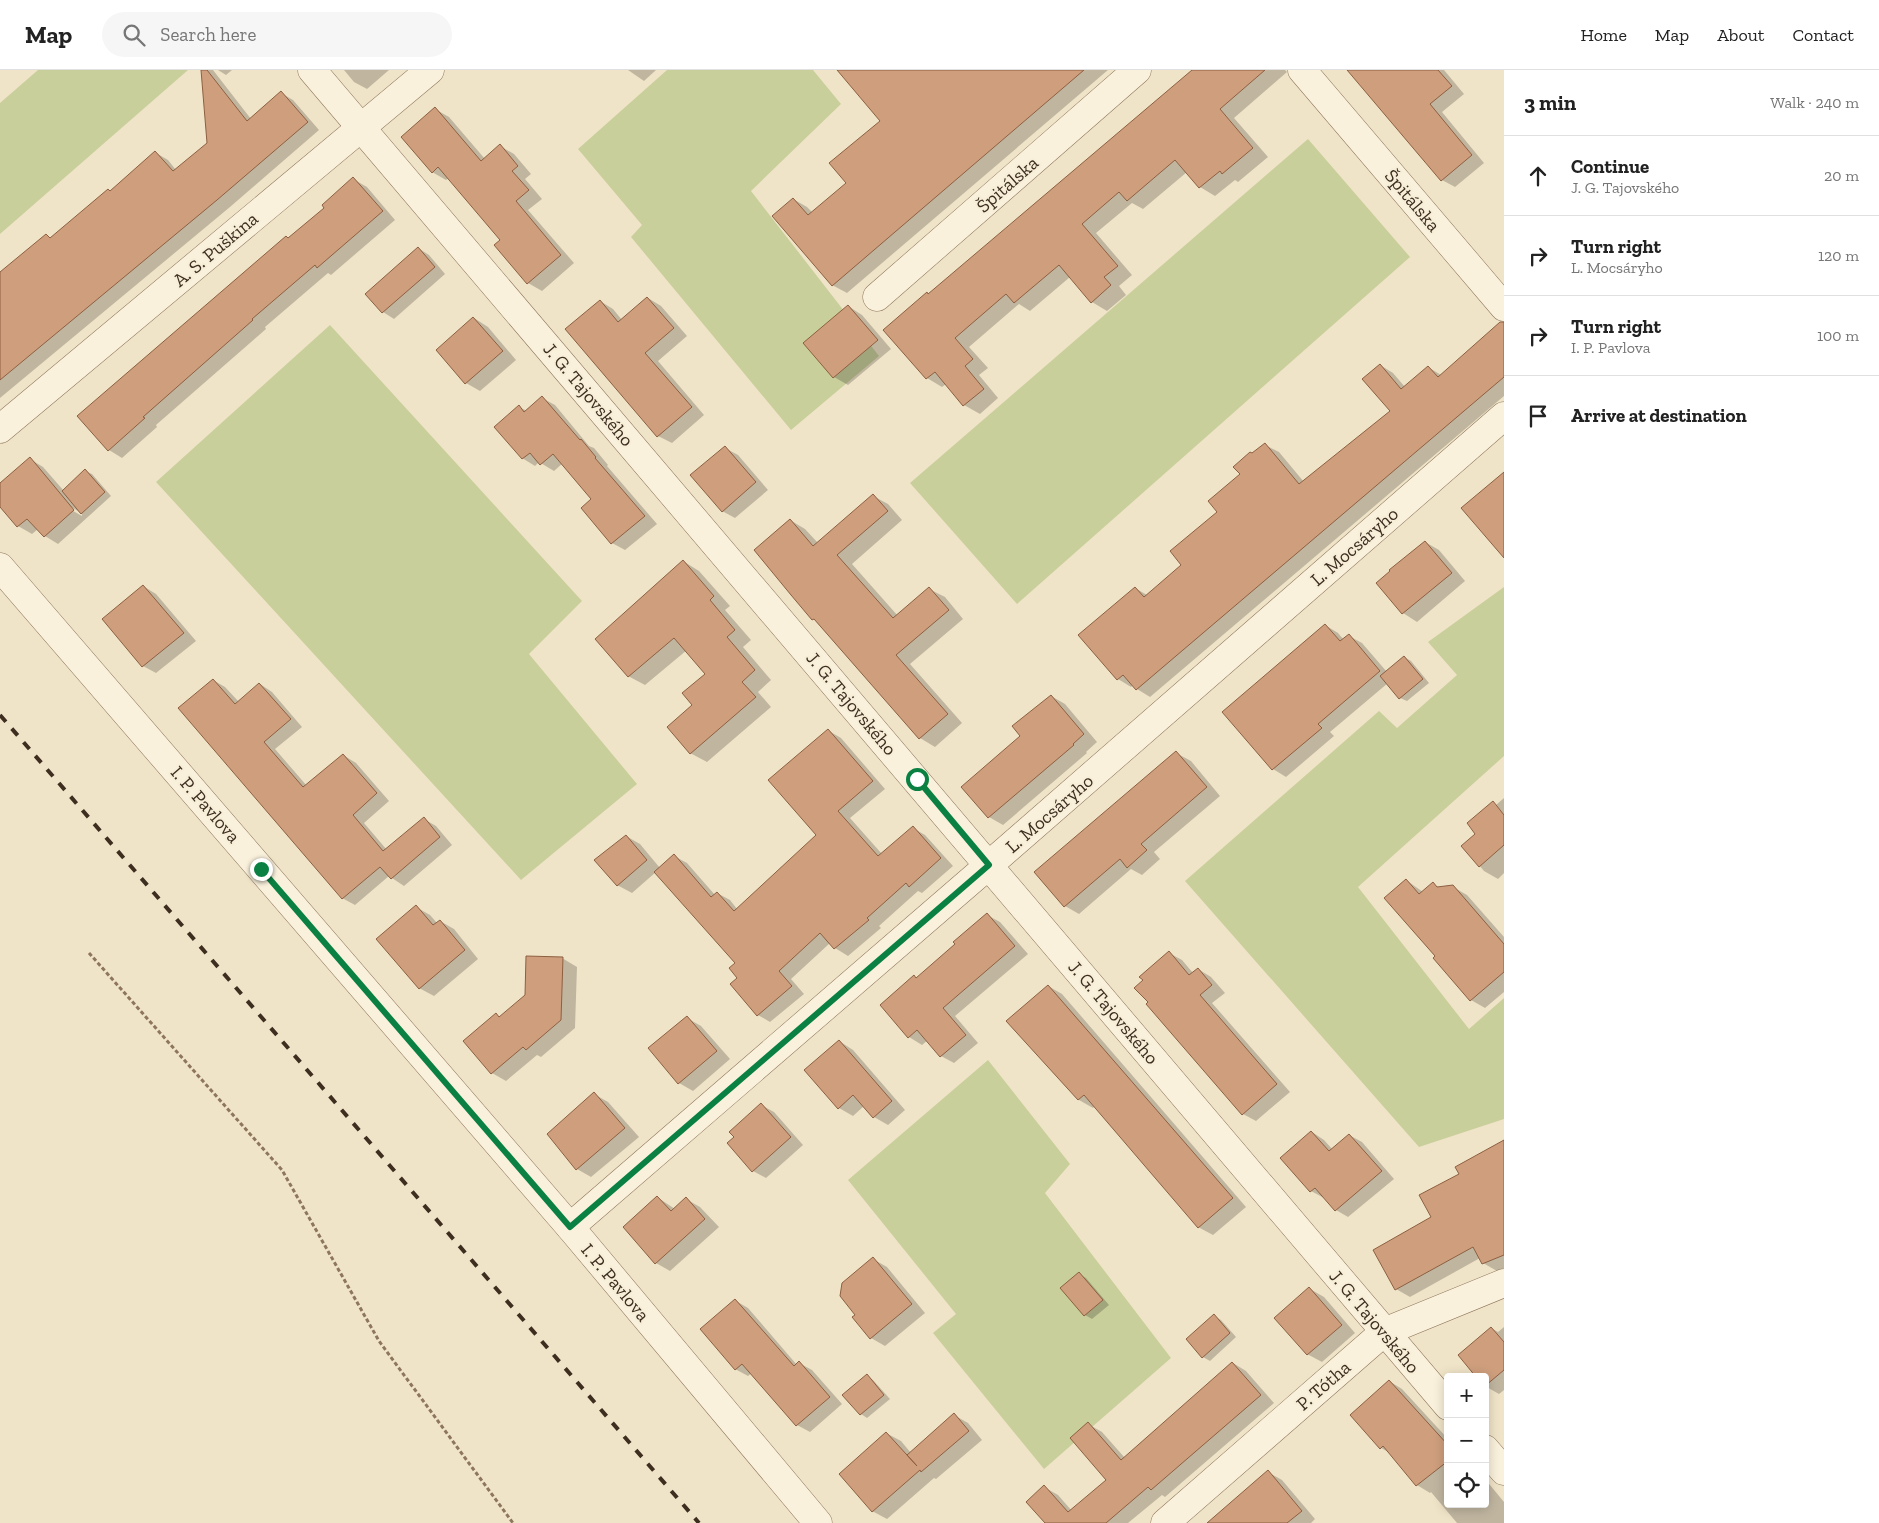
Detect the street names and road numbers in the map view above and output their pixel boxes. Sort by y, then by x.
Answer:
street label: Špitálska [972,151,1043,218]
street label: Špitálska [1380,164,1445,236]
street label: A. S. Puškina [168,207,263,292]
street label: J. G. Tajovského [538,338,639,451]
street label: L. Mocsáryho [1306,502,1403,591]
street label: J. G. Tajovského [801,647,902,760]
street label: I. P. Pavlova [166,761,245,848]
street label: L. Mocsáryho [1001,769,1098,858]
street label: J. G. Tajovského [1063,956,1164,1069]
street label: I. P. Pavlova [576,1239,655,1326]
street label: J. G. Tajovského [1324,1265,1425,1378]
street label: P. Tótha [1291,1356,1355,1415]

